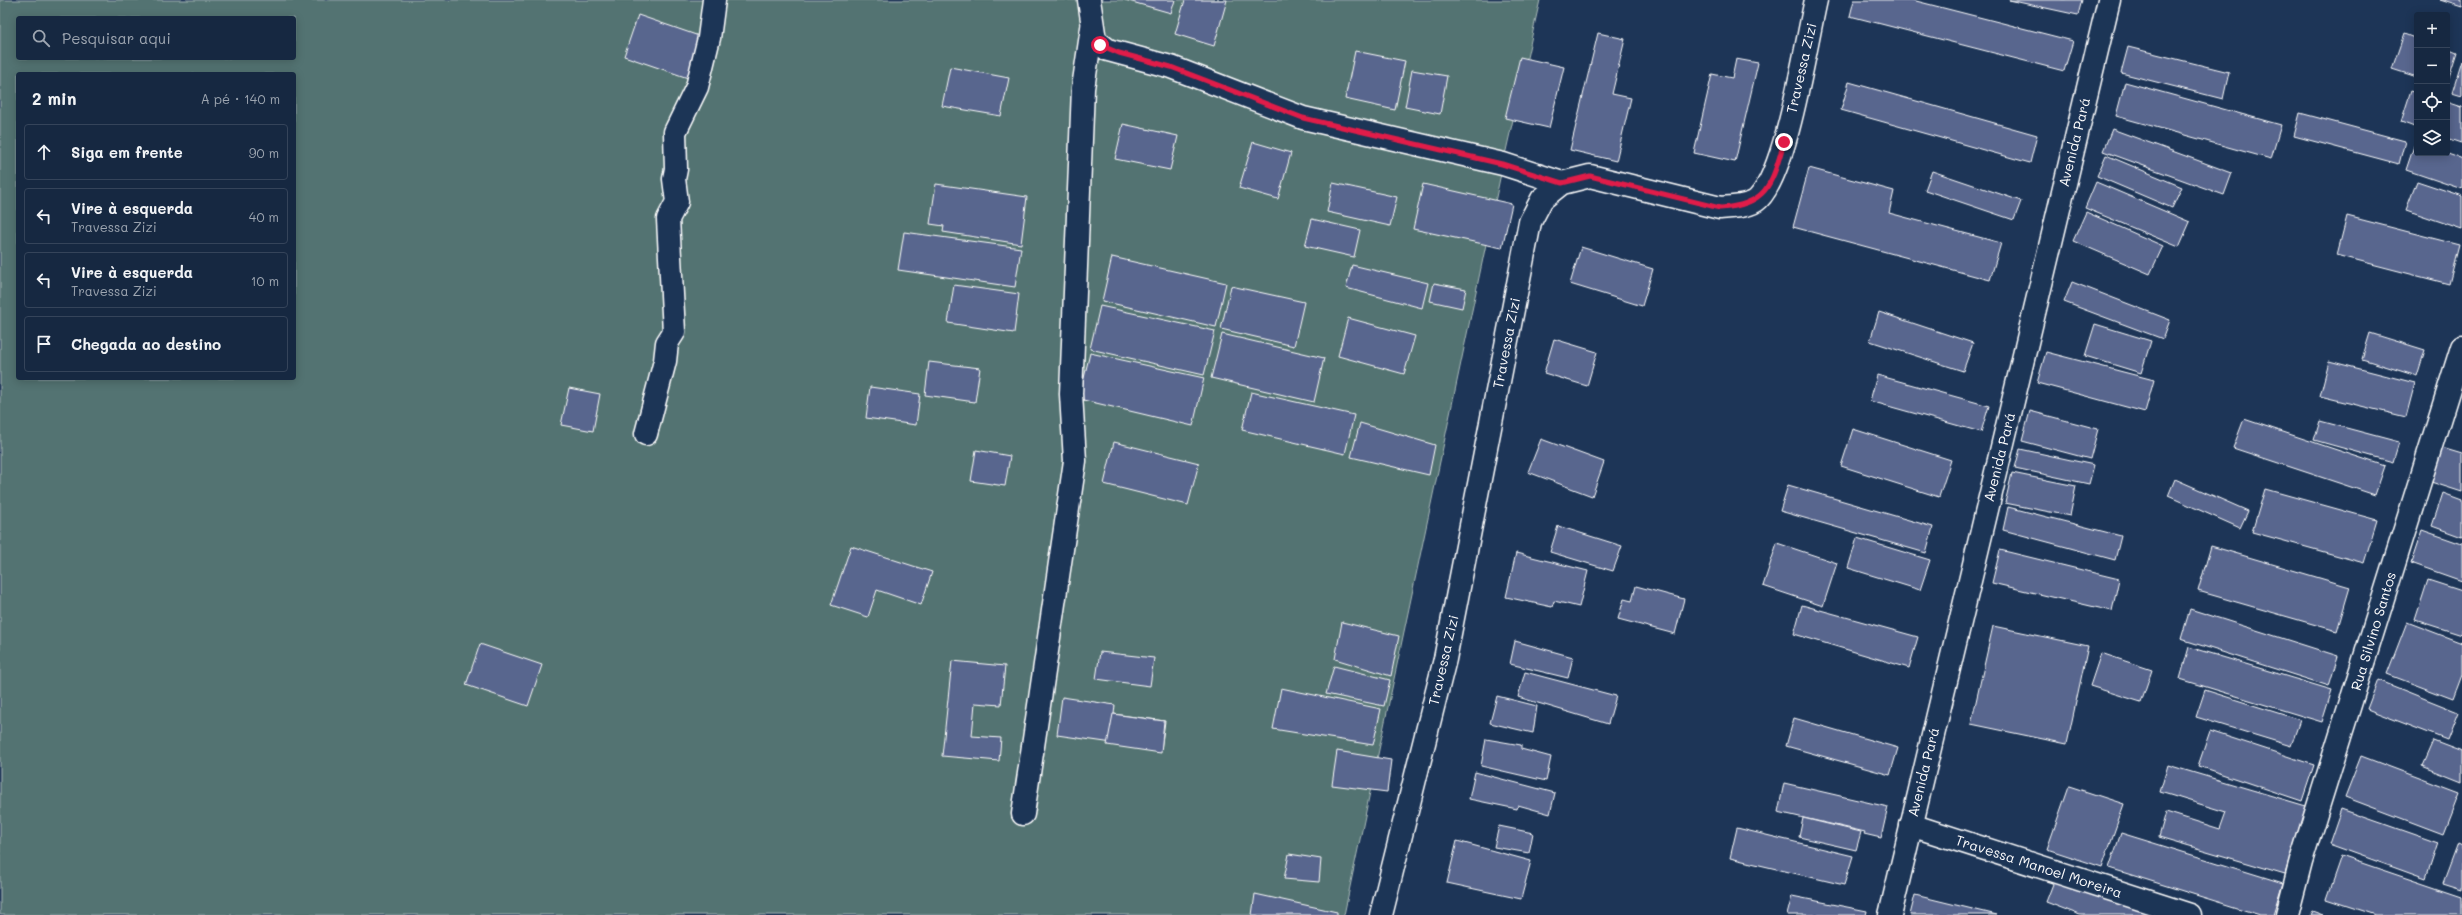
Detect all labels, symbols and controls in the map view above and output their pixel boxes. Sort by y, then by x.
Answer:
map controls [2414,12,2450,156]
button: + [2414,12,2450,48]
search box [16,16,296,60]
street label: Travessa Zizi [1781,21,1821,115]
icon: search [30,27,52,49]
text: Pesquisar aqui [62,28,171,48]
route start [1091,36,1109,54]
button: − [2414,48,2450,84]
button: locate [2414,84,2450,120]
text: 2 min [32,87,77,109]
text: A pé · 140 m [201,90,280,107]
street label: Avenida Pará [2054,95,2094,189]
button: layers [2414,120,2450,156]
route end [1775,133,1793,151]
icon: ahead [33,141,55,163]
text: Siga em frente [71,142,183,162]
text: 90 m [249,144,279,161]
text: Vire à esquerda [71,198,193,218]
icon: left [33,205,55,227]
text: 40 m [249,208,279,225]
text: Travessa Zizi [71,218,157,235]
text: Vire à esquerda [71,262,193,282]
icon: left [33,269,55,291]
text: 10 m [251,272,279,289]
text: Travessa Zizi [71,282,157,299]
street label: Travessa Zizi [1488,296,1524,390]
icon: arrive [33,333,55,355]
text: Chegada ao destino [71,334,221,354]
street label: Avenida Pará [1979,410,2019,504]
street label: Rua Silvino Santos [2346,569,2400,693]
street label: Travessa Zizi [1423,613,1463,707]
street label: Avenida Pará [1903,725,1943,819]
street label: Travessa Manoel Moreira [1953,830,2125,902]

